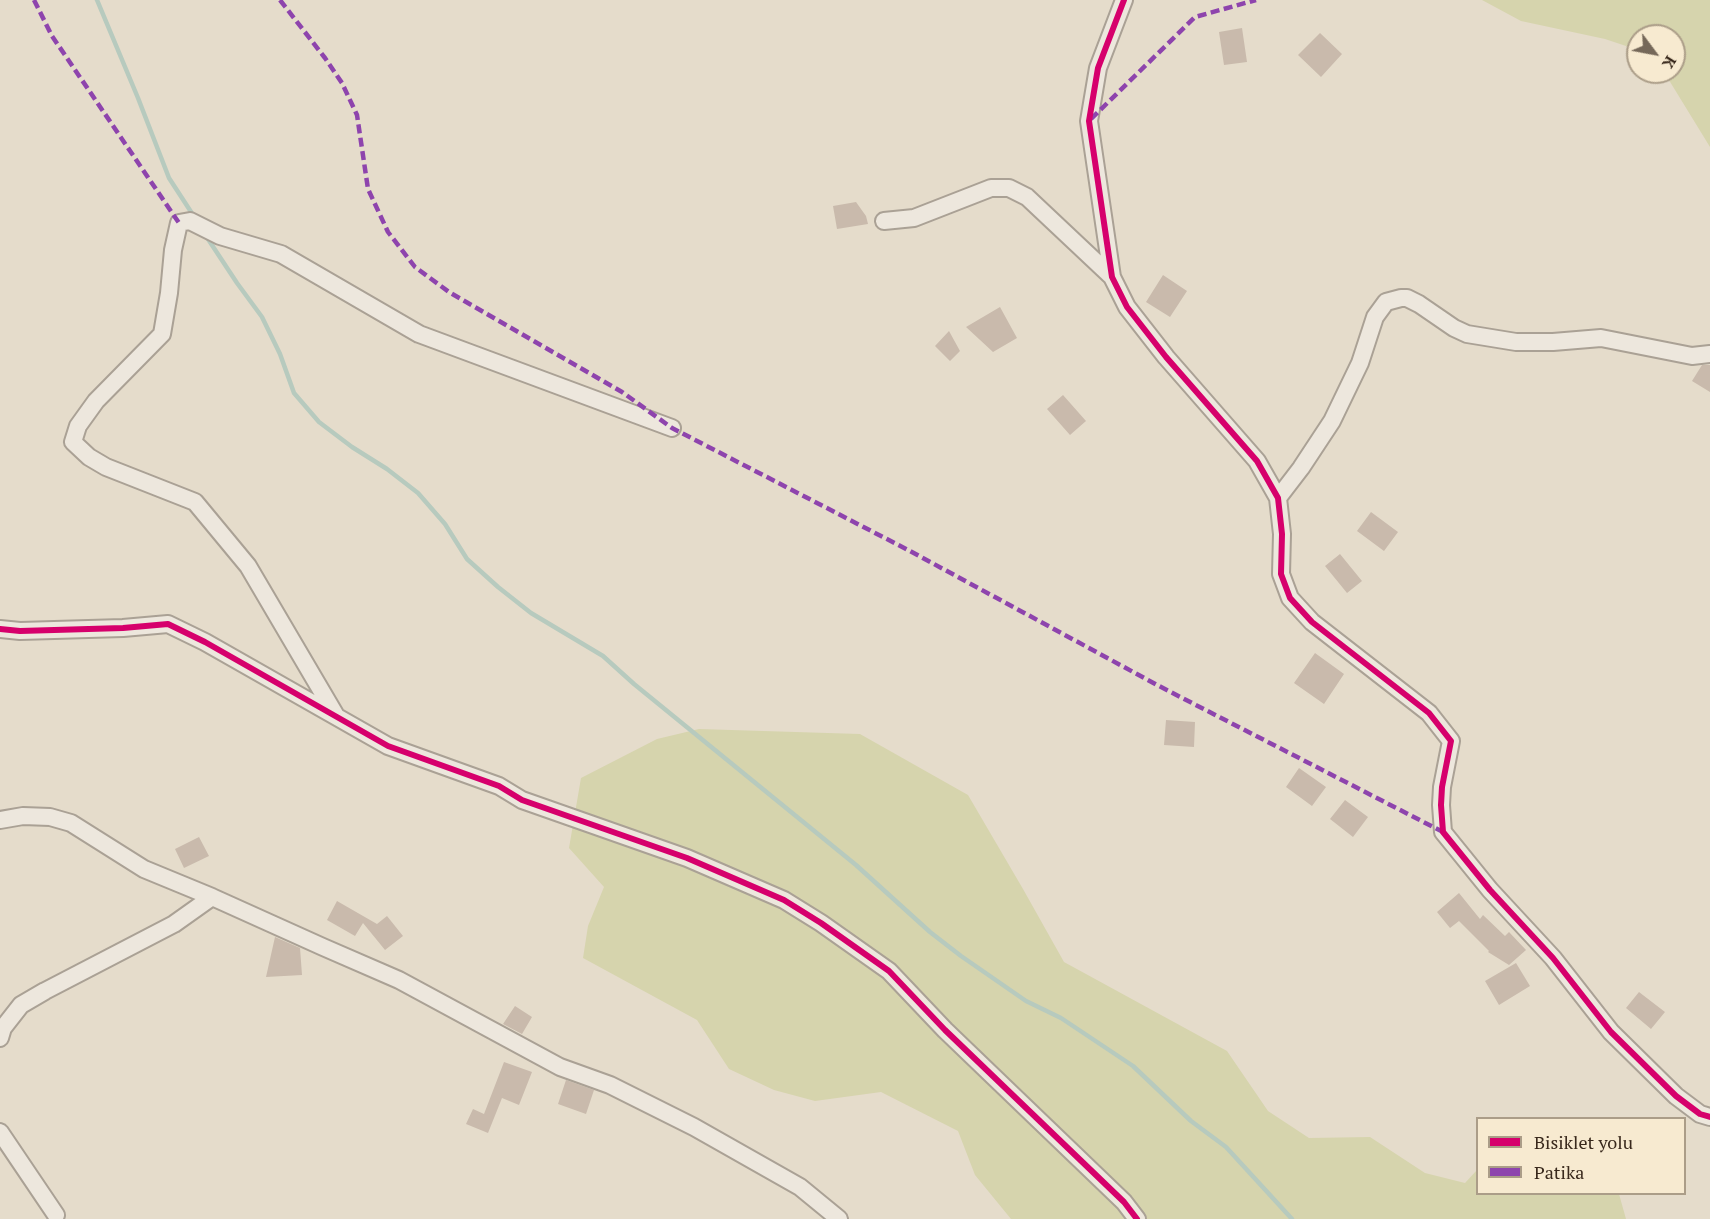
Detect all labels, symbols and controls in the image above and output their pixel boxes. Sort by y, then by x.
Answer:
north arrow [1626,24,1686,84]
text: K [1657,52,1682,73]
legend [1476,1117,1686,1195]
text: Bisiklet yolu [1534,1130,1633,1154]
text: Patika [1534,1160,1584,1184]

